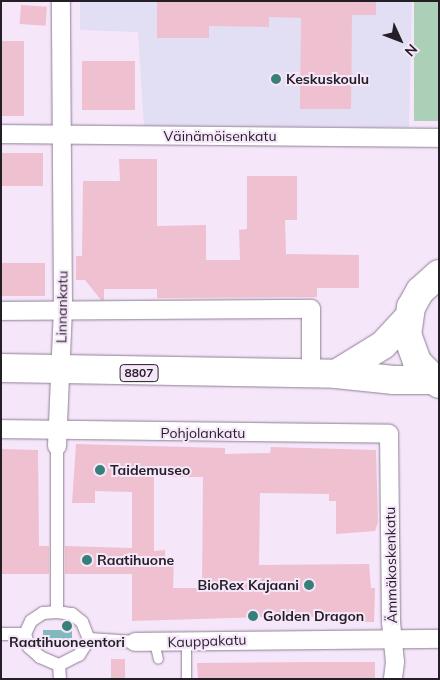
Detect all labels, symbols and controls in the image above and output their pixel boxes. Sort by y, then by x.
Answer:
north arrow [375,15,425,65]
text: N [401,40,421,60]
place label: Keskuskoulu [286,71,369,87]
marker: Keskuskoulu [270,73,282,85]
street label: Väinämöisenkatu [163,128,277,144]
street label: Linnankatu [53,271,71,343]
road number: 8807 [119,363,159,382]
street label: Pohjolankatu [161,425,245,441]
place label: Taidemuseo [110,462,190,478]
marker: Taidemuseo [94,464,106,476]
street label: Ämmäkoskenkatu [382,507,400,623]
place label: Raatihuone [97,552,174,568]
marker: Raatihuone [81,554,93,566]
place label: BioRex Kajaani [197,577,299,593]
marker: BioRex Kajaani [303,579,315,591]
place label: Golden Dragon [263,608,364,624]
marker: Golden Dragon [247,610,259,622]
marker: Raatihuoneentori [61,620,73,632]
street label: Kauppakatu [167,631,247,651]
place label: Raatihuoneentori [9,634,125,650]

